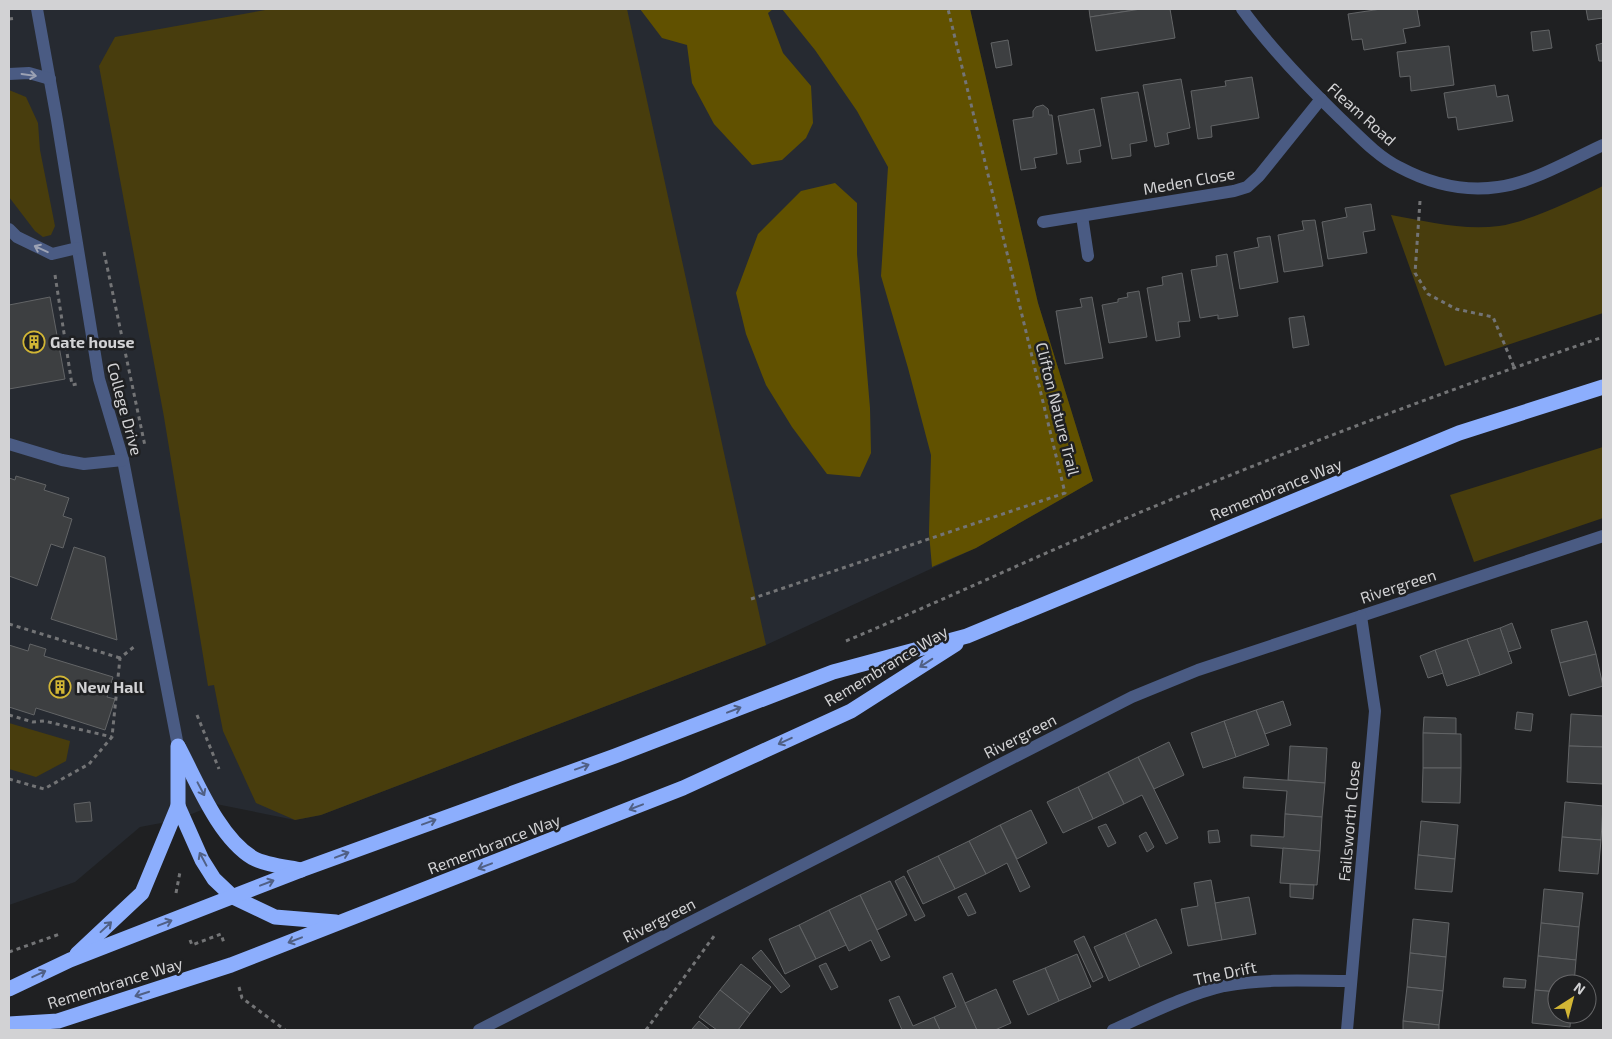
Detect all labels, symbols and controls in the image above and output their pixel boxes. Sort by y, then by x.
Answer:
one-way arrow [21,70,37,80]
street label: Fleam Road [1324,78,1400,149]
street label: Meden Close [1142,163,1236,198]
one-way arrow [34,244,49,253]
building icon: Gate house [22,330,46,354]
place label: Gate house [50,332,135,351]
street label: Clifton Nature Trail [1033,340,1084,478]
street label: College Drive [104,360,147,457]
street label: Remembrance Way [1207,453,1345,524]
street label: Rivergreen [1357,564,1438,607]
street label: Remembrance Way [821,621,951,710]
one-way arrow [920,658,934,668]
building icon: New Hall [48,675,72,699]
place label: New Hall [76,677,145,696]
one-way arrow [726,705,741,714]
street label: Rivergreen [980,709,1059,762]
one-way arrow [778,737,793,747]
street label: Failsworth Close [1334,760,1363,882]
one-way arrow [574,762,589,771]
one-way arrow [197,782,207,796]
one-way arrow [629,802,644,812]
street label: Remembrance Way [425,809,563,878]
one-way arrow [421,817,436,826]
one-way arrow [334,850,349,859]
one-way arrow [198,852,207,867]
one-way arrow [478,862,493,871]
one-way arrow [259,878,274,888]
street label: Rivergreen [619,893,698,946]
one-way arrow [156,918,172,927]
one-way arrow [99,921,112,933]
one-way arrow [288,936,303,945]
street label: Remembrance Way [45,953,185,1012]
street label: The Drift [1192,957,1258,988]
one-way arrow [32,969,47,979]
north arrow [1547,974,1597,1024]
text: N [1571,978,1589,998]
one-way arrow [134,990,150,999]

